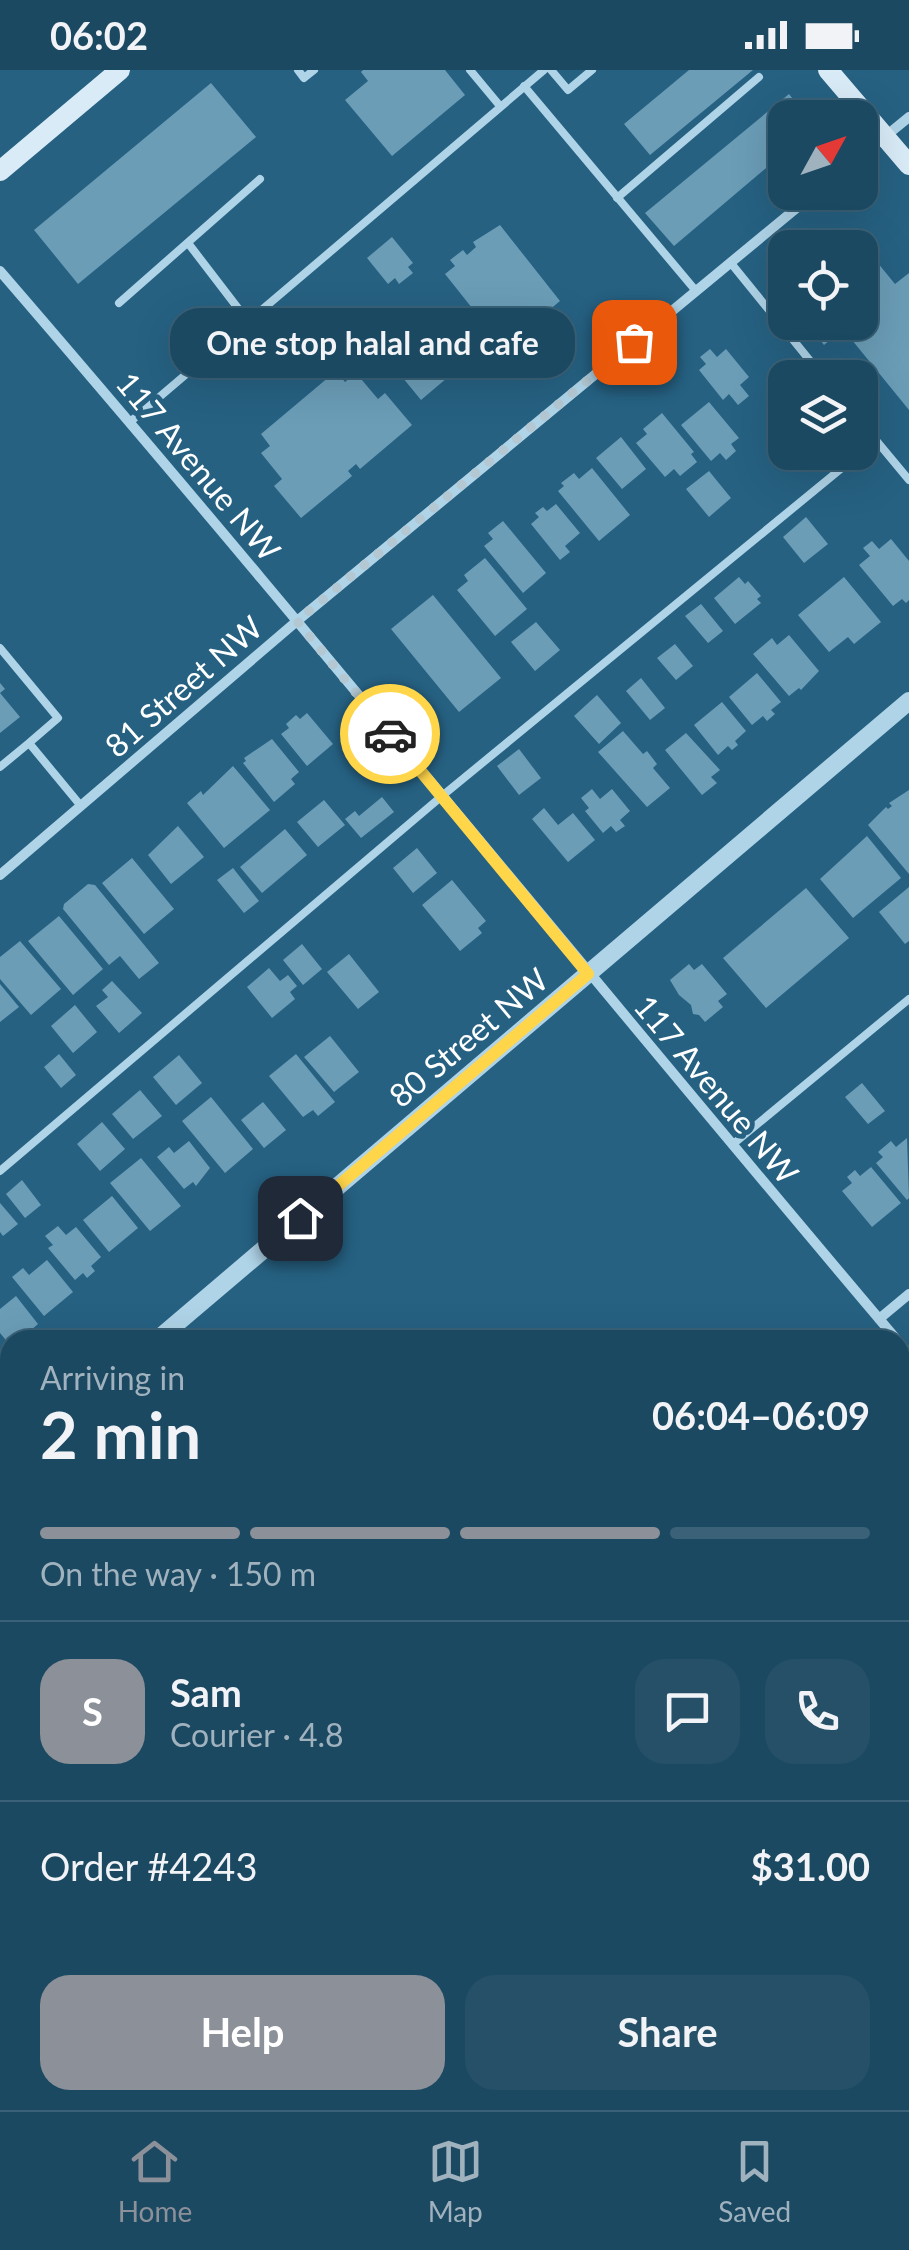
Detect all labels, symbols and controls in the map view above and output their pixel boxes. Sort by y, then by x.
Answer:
text: 06:02 [50,12,148,58]
north arrow [768,100,878,210]
map controls [768,100,878,470]
button: locate [768,230,878,340]
pin [592,300,677,385]
callout: One stop halal and cafe [169,307,574,377]
icon: bag [607,315,662,370]
text: One stop halal and cafe [206,323,539,362]
button: layers [768,360,878,470]
street label: 117 Avenue NW [109,364,289,568]
street label: 81 Street NW [96,607,270,765]
courier [340,684,440,784]
icon: car [363,707,418,762]
street label: 80 Street NW [381,959,555,1115]
street label: 117 Avenue NW [627,987,807,1191]
pin [258,1176,343,1261]
icon: home [273,1191,328,1246]
text: Arriving in [40,1358,185,1397]
text: 06:04–06:09 [652,1392,870,1438]
text: 2 min [40,1395,201,1473]
text: On the way · 150 m [40,1554,316,1593]
button: chat [635,1659,740,1764]
button: phone [765,1659,870,1764]
text: Sam [170,1669,242,1715]
text: S [82,1688,103,1734]
text: Courier · 4.8 [170,1715,344,1754]
text: Order #4243 [40,1843,257,1889]
text: $31.00 [751,1843,870,1889]
button: Help [40,1975,445,2090]
button: Share [465,1975,870,2090]
tab: Home [118,2134,192,2228]
tab: Map [428,2134,483,2228]
tab: Saved [718,2134,791,2228]

